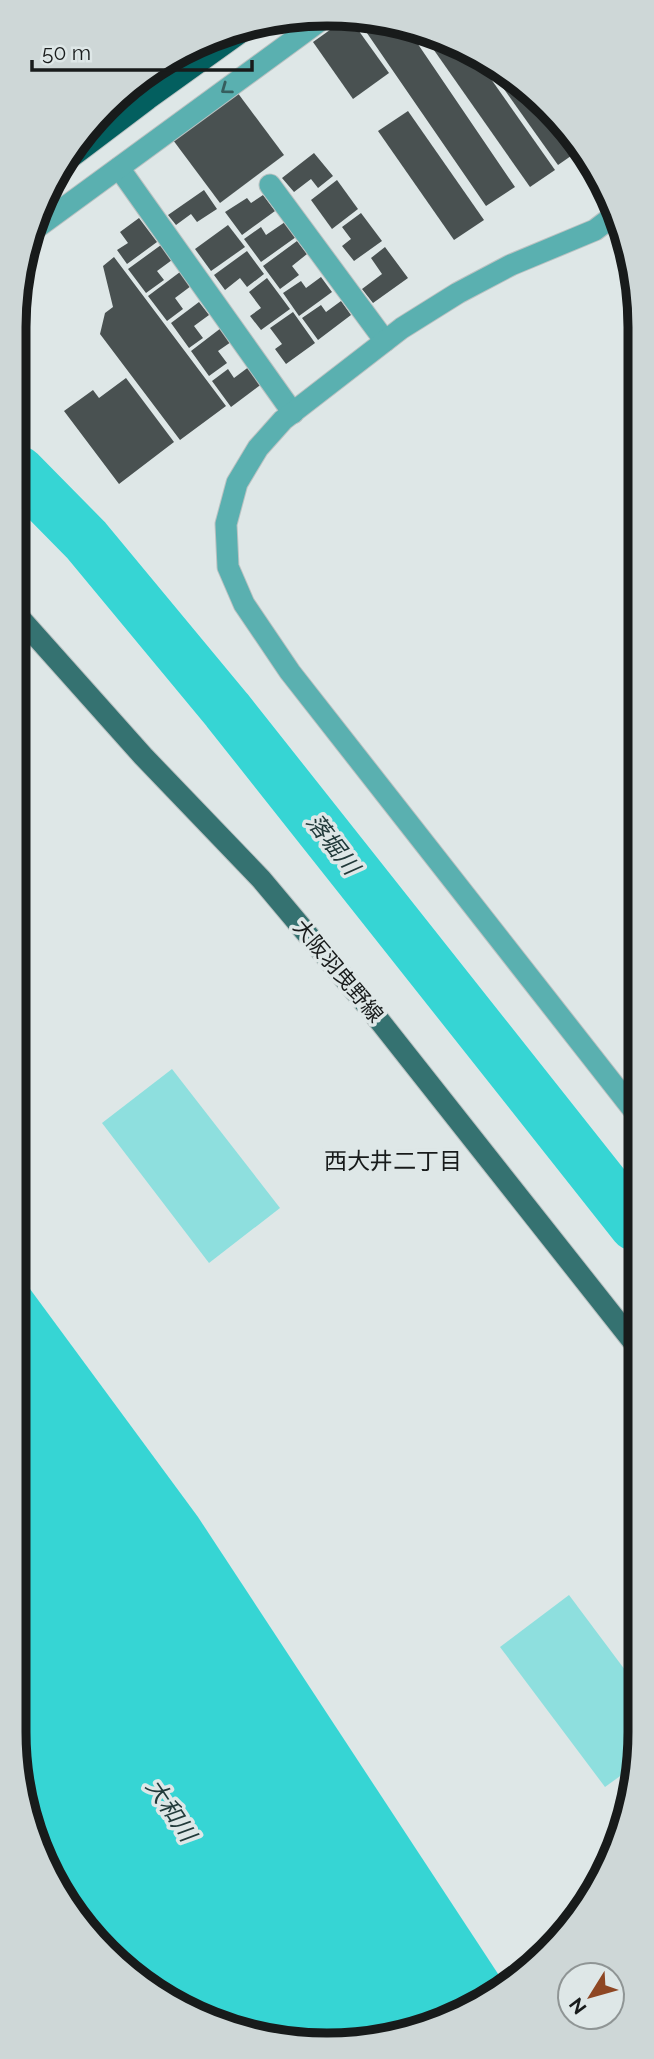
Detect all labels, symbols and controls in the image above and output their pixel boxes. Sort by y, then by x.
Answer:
scale bar [32,28,252,72]
text: 50 m [42,40,91,65]
one-way arrow [221,81,234,93]
water label: 落堀川 [302,808,367,882]
street label: 大阪羽曳野線 [288,914,388,1027]
district label: 西大井二丁目 [324,1147,462,1174]
water label: 大和川 [141,1774,204,1848]
north arrow [556,1961,626,2031]
text: N [564,1994,591,2019]

